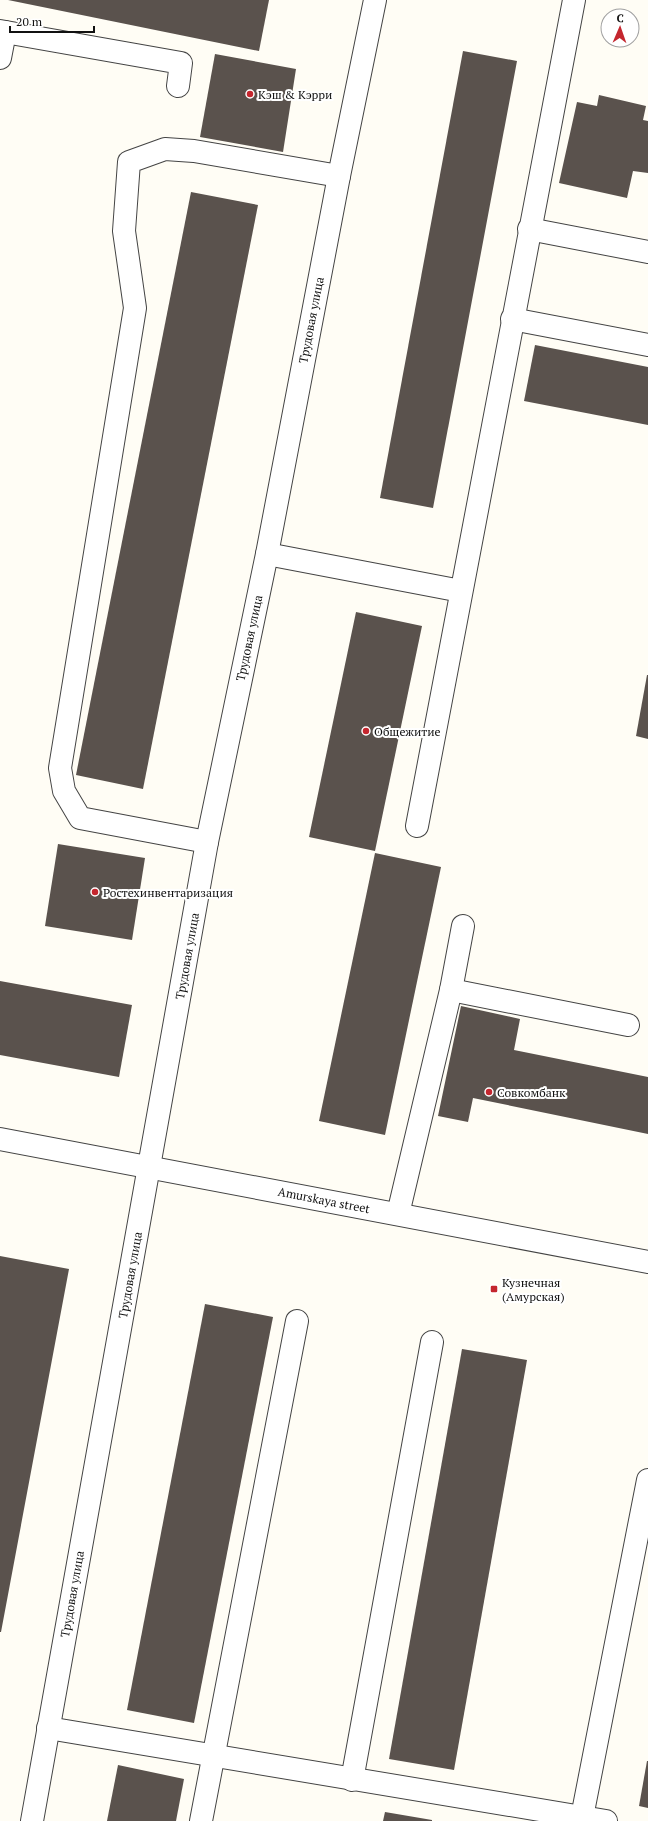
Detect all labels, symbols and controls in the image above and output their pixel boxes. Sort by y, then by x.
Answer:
scale bar [10,8,94,34]
north arrow [600,8,640,48]
text: С [617,11,624,25]
text: 20 m [16,14,43,29]
place label: Кэш & Кэрри [258,87,332,102]
marker: Кэш & Кэрри [245,89,255,99]
street label: Трудовая улица [295,275,327,365]
street label: Трудовая улица [233,594,265,682]
place label: Общежитие [374,724,441,739]
marker: Общежитие [361,726,371,736]
place label: Ростехинвентаризация [103,885,233,900]
marker: Ростехинвентаризация [90,887,100,897]
street label: Трудовая улица [172,911,202,1001]
place label: Совкомбанк [497,1085,566,1100]
marker: Совкомбанк [484,1087,494,1097]
street label: Amurskaya street [277,1184,372,1216]
street label: Трудовая улица [115,1230,145,1320]
place label: Кузнечная (Амурская) [502,1275,565,1304]
marker: Кузнечная (Амурская) [489,1284,499,1294]
street label: Трудовая улица [57,1549,87,1639]

